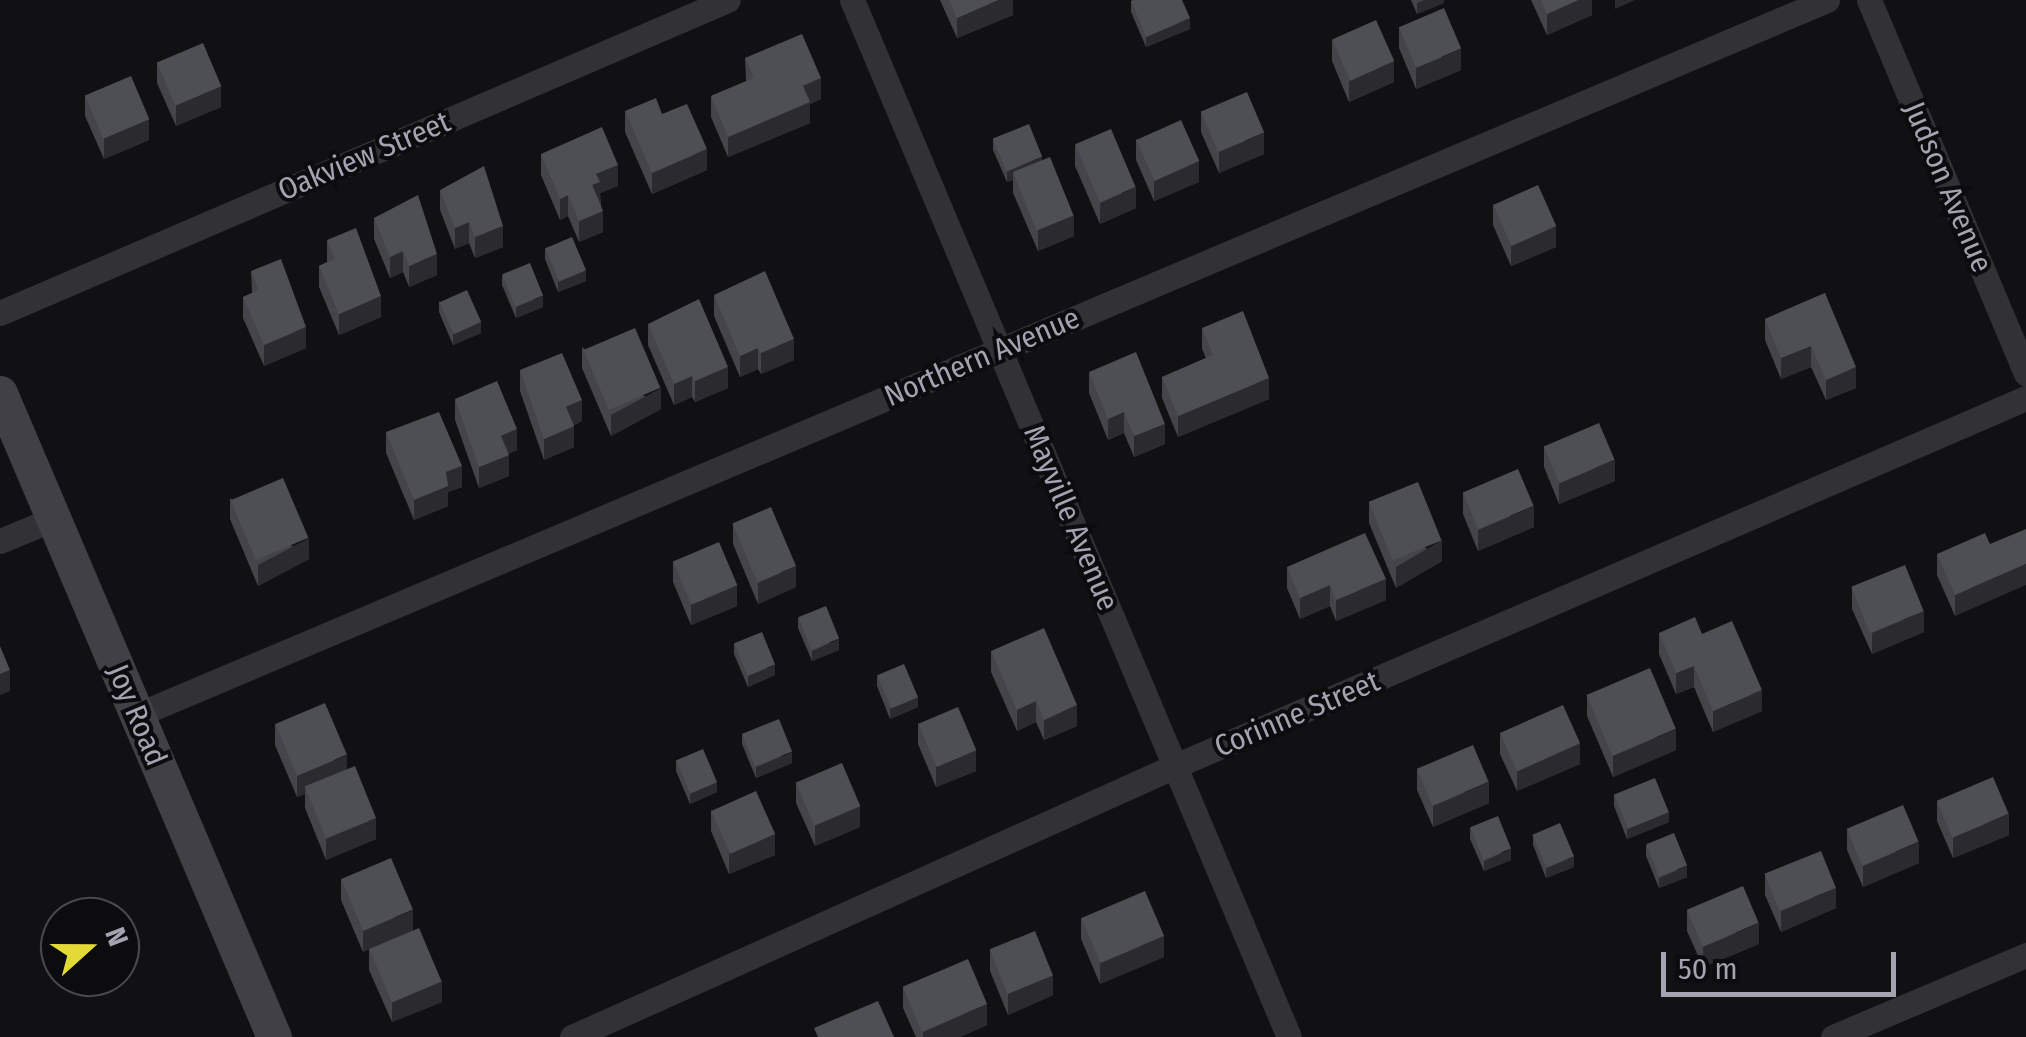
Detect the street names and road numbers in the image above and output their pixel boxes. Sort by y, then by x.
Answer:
street label: Judson Avenue [1896,96,2000,278]
street label: Oakview Street [273,104,455,208]
street label: Northern Avenue [879,300,1085,414]
street label: Mayville Avenue [1016,420,1126,616]
street label: Joy Road [100,659,174,771]
street label: Corinne Street [1209,663,1385,765]

